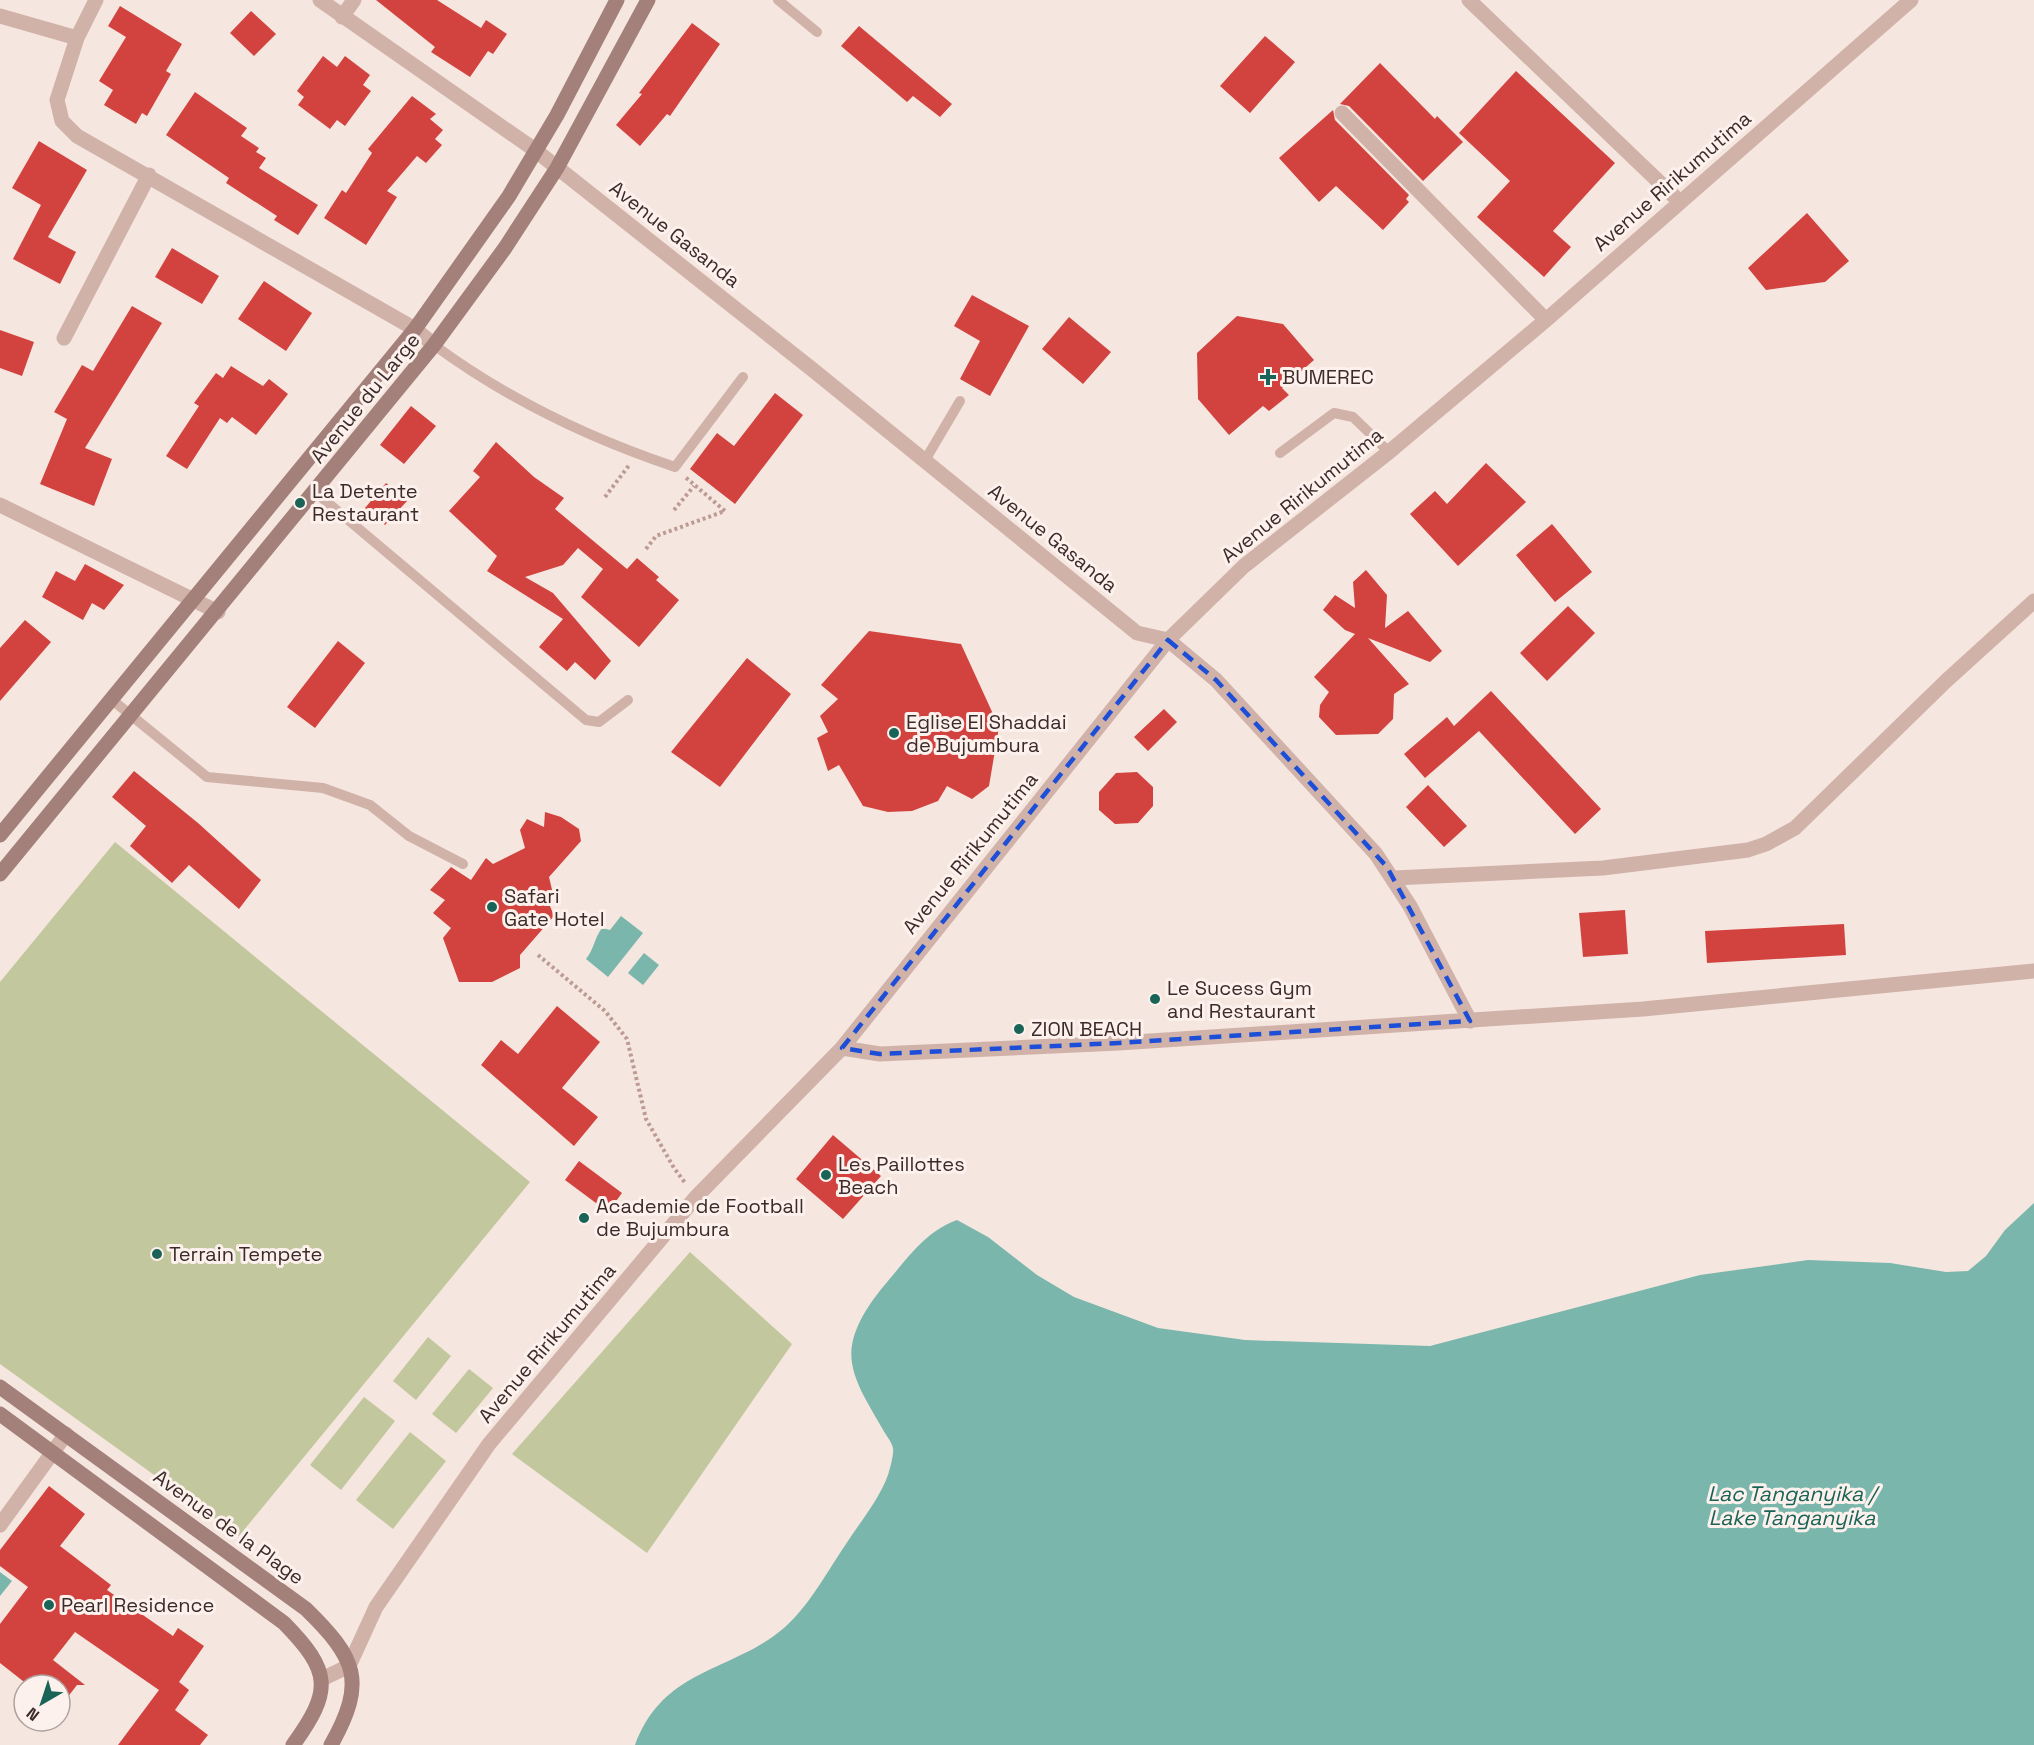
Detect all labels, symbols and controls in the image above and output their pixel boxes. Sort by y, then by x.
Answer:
street label: Avenue Ririkumutima [1588,105,1756,257]
street label: Avenue Gasanda [604,175,746,293]
street label: Avenue du Large [304,328,426,468]
place label: BUMEREC [1282,364,1374,390]
marker: BUMEREC [1259,368,1277,386]
street label: Avenue Ririkumutima [1216,422,1388,568]
place label: La Detente Restaurant [312,478,419,527]
street label: Avenue Gasanda [983,478,1123,598]
marker: La Detente Restaurant [293,496,307,510]
place label: Eglise El Shaddai de Bujumbura [906,709,1067,758]
marker: Eglise El Shaddai de Bujumbura [887,726,901,740]
street label: Avenue Ririkumutima [897,767,1043,939]
place label: Safari Gate Hotel [504,883,605,932]
marker: Safari Gate Hotel [485,900,499,914]
place label: Le Sucess Gym and Restaurant [1167,975,1316,1024]
marker: Le Sucess Gym and Restaurant [1148,992,1162,1006]
place label: ZION BEACH [1031,1016,1142,1042]
marker: ZION BEACH [1012,1022,1026,1036]
place label: Les Paillottes Beach [838,1151,965,1200]
marker: Les Paillottes Beach [819,1168,833,1182]
place label: Academie de Football de Bujumbura [596,1193,804,1242]
marker: Academie de Football de Bujumbura [577,1211,591,1225]
place label: Terrain Tempete [169,1241,322,1267]
marker: Terrain Tempete [150,1247,164,1261]
street label: Avenue Ririkumutima [472,1258,622,1428]
street label: Avenue de la Plage [149,1464,309,1590]
water label: Lac Tanganyika / Lake Tanganyika [1708,1480,1881,1531]
place label: Pearl Residence [61,1592,214,1618]
marker: Pearl Residence [42,1598,56,1612]
north arrow [12,1673,72,1733]
text: N [22,1703,44,1726]

